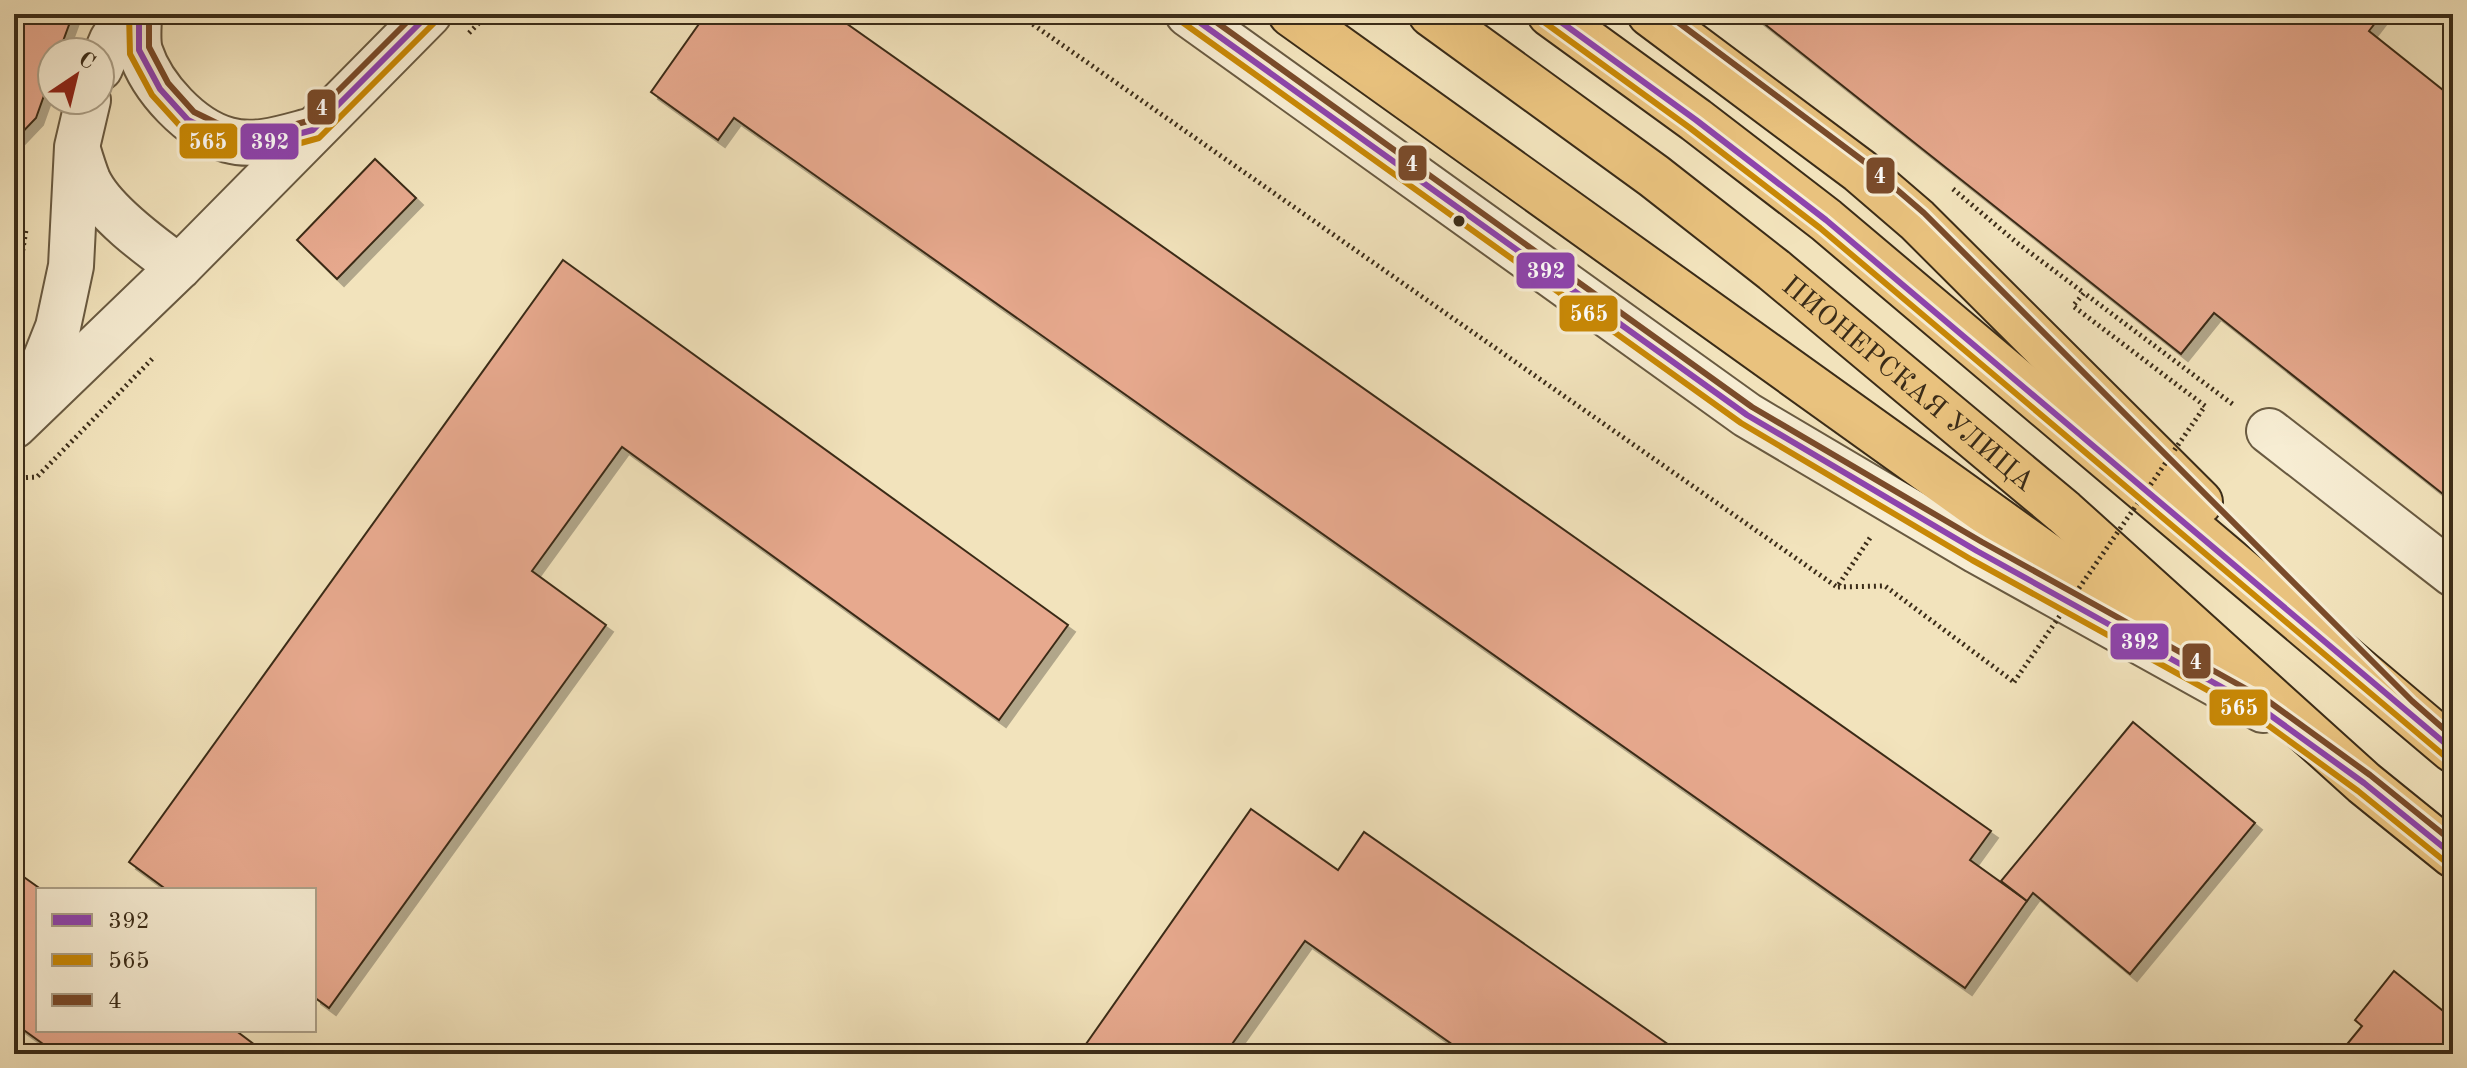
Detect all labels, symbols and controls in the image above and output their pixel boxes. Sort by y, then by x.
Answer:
north arrow [36,36,116,116]
text: С [74,48,99,74]
line badge: 4 [306,88,337,126]
text: 4 [316,98,328,120]
line badge: 565 [178,122,239,160]
line badge: 392 [239,122,300,161]
text: 565 [189,132,227,154]
text: 392 [251,132,289,154]
line badge: 4 [1397,144,1428,182]
text: 4 [1406,154,1418,176]
line badge: 4 [1865,156,1896,195]
text: 4 [1874,166,1886,188]
unlabelled marker [1451,213,1467,229]
line badge: 392 [1515,251,1576,290]
text: 392 [1527,261,1565,283]
street label: ПИОНЕРСКАЯ УЛИЦА [1776,272,2038,498]
line badge: 565 [1558,294,1619,333]
text: 565 [1570,304,1608,326]
line badge: 392 [2109,622,2170,661]
text: 392 [2121,632,2159,654]
line badge: 4 [2181,642,2212,680]
text: 4 [2190,652,2202,674]
line badge: 565 [2208,688,2269,727]
text: 565 [2220,698,2258,720]
legend [36,888,316,1032]
text: 392 [108,910,150,934]
text: 565 [108,950,150,974]
text: 4 [108,990,122,1014]

